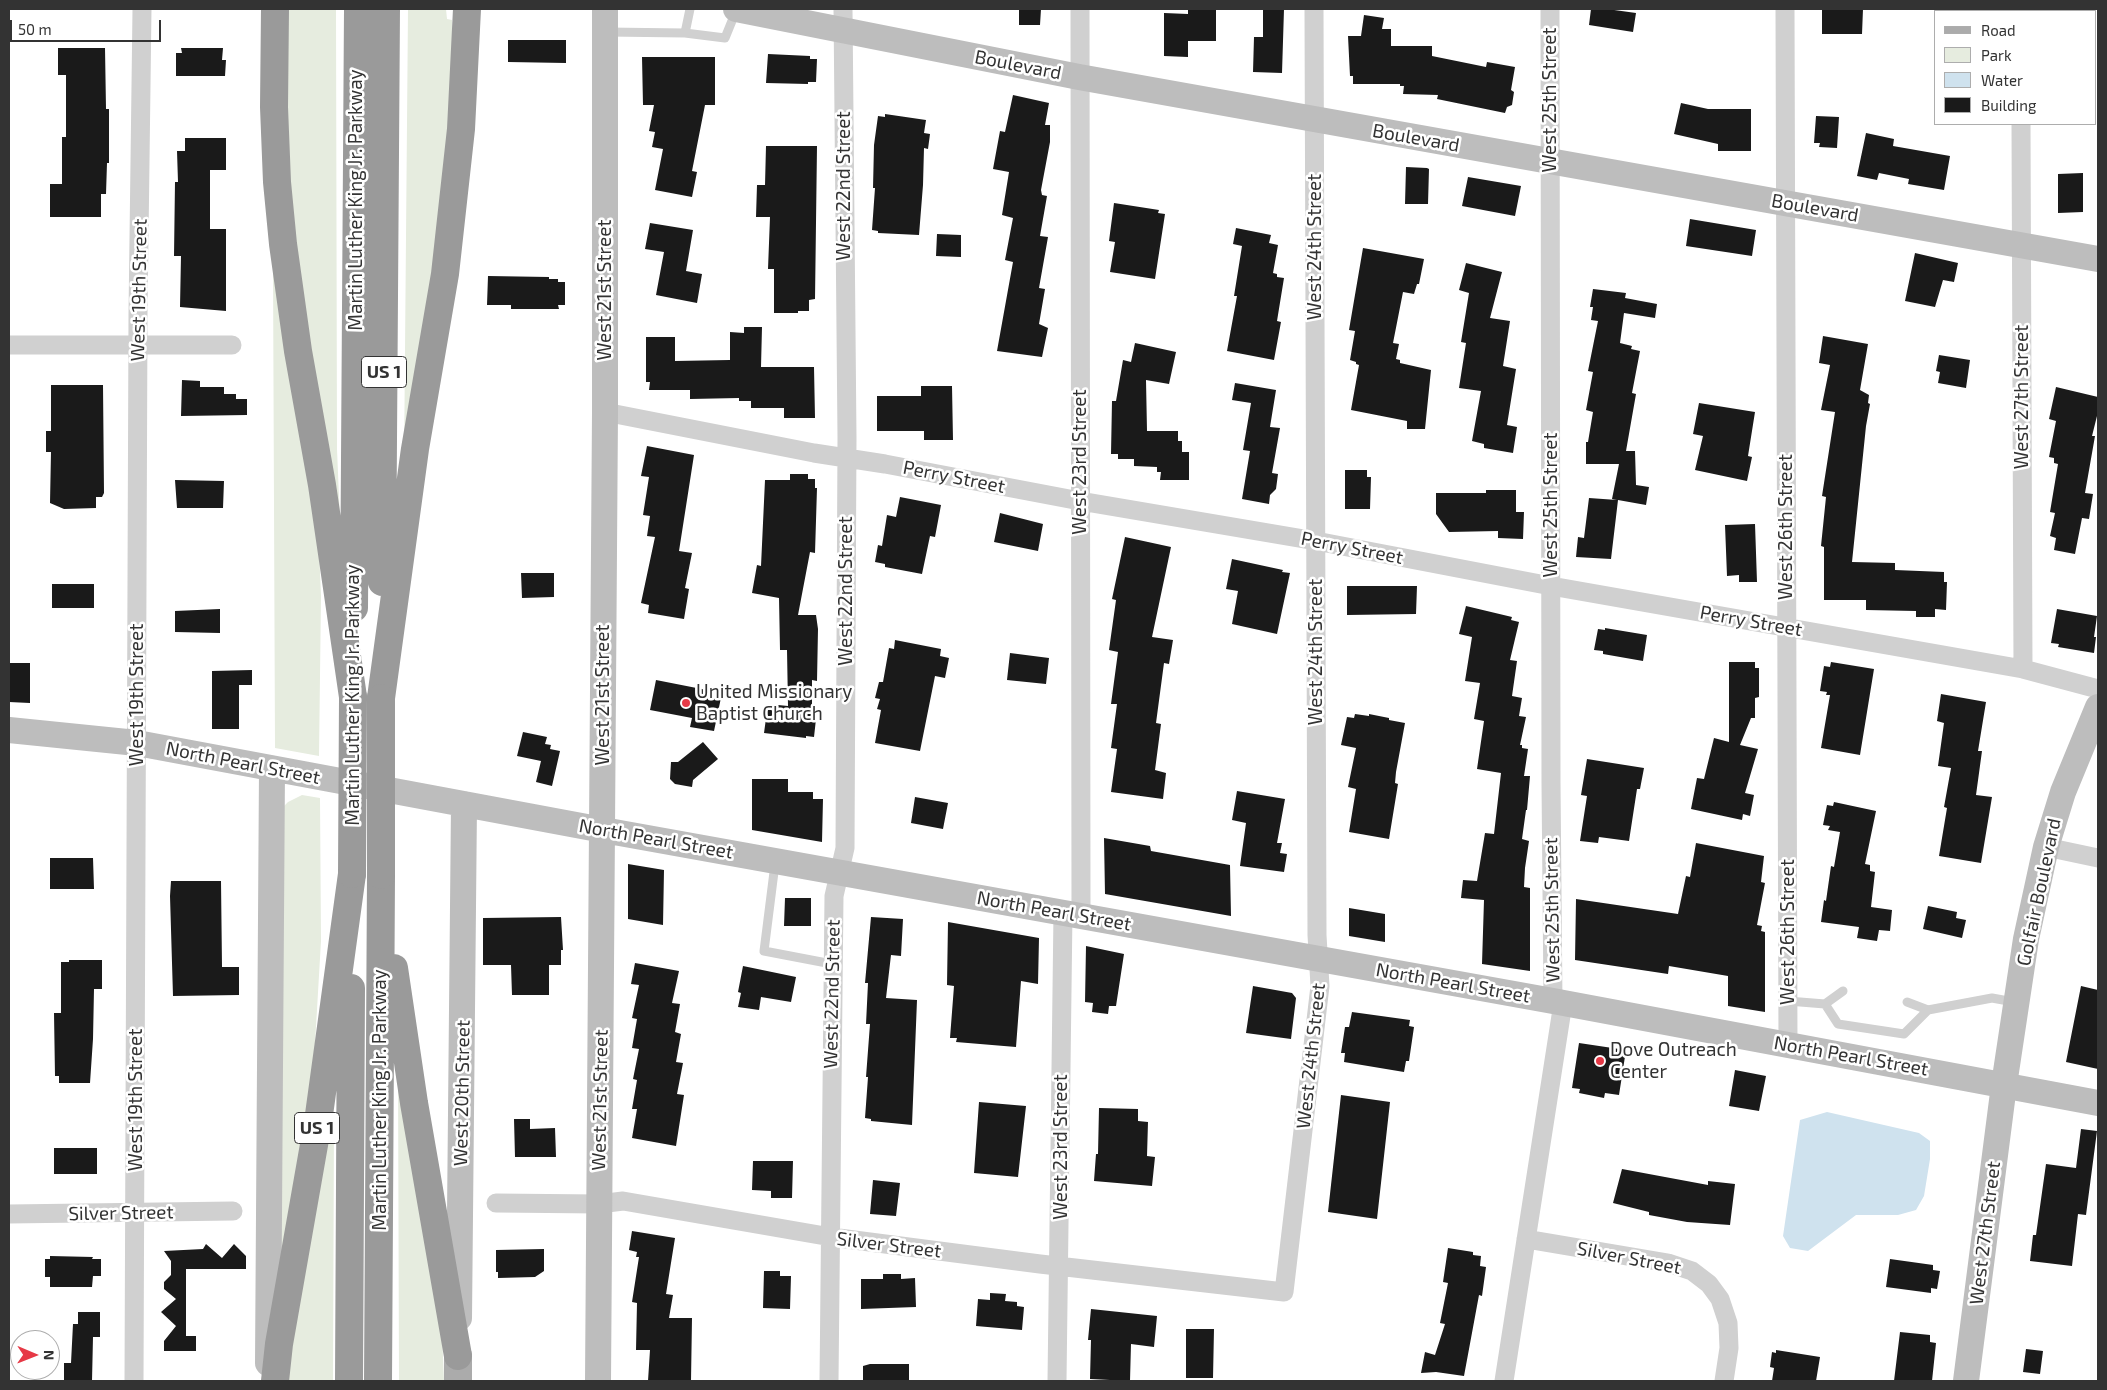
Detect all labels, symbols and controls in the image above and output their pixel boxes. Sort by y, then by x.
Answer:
scale bar [12,10,164,42]
legend [1934,10,2097,125]
text: 50 m [18,20,52,38]
text: Road [1981,21,2016,39]
street label: West 25th Street [1539,27,1561,173]
street label: Boulevard [973,45,1063,85]
text: Park [1981,46,2012,64]
street label: Martin Luther King Jr. Parkway [345,69,367,331]
text: Water [1981,71,2023,89]
text: Building [1981,96,2036,114]
street label: West 22nd Street [833,111,855,261]
street label: Boulevard [1371,119,1461,157]
street label: West 24th Street [1304,174,1326,320]
street label: Boulevard [1770,189,1860,227]
street label: West 19th Street [126,218,152,362]
street label: West 21st Street [594,219,616,361]
street label: West 27th Street [2011,325,2033,469]
road number: US 1 [362,357,406,388]
street label: West 23rd Street [1069,389,1091,535]
street label: West 25th Street [1540,432,1562,578]
street label: West 26th Street [1775,454,1797,600]
street label: Perry Street [901,456,1007,498]
street label: West 22nd Street [835,516,857,666]
street label: Perry Street [1299,527,1405,569]
street label: Martin Luther King Jr. Parkway [342,564,364,826]
street label: West 24th Street [1305,579,1327,725]
street label: Perry Street [1698,601,1804,641]
street label: West 19th Street [126,624,148,766]
street label: West 21st Street [592,624,614,766]
place label: United Missionary Baptist Church [696,681,852,725]
marker: United Missionary Baptist Church [680,697,692,709]
street label: North Pearl Street [164,737,322,789]
street label: North Pearl Street [577,814,735,864]
street label: Golfair Boulevard [2012,816,2066,968]
street label: West 25th Street [1539,837,1565,983]
street label: West 26th Street [1777,859,1799,1005]
street label: North Pearl Street [975,886,1133,936]
street label: West 22nd Street [819,919,845,1069]
street label: North Pearl Street [1374,958,1532,1008]
street label: Martin Luther King Jr. Parkway [369,969,391,1231]
street label: West 24th Street [1292,982,1330,1130]
street label: West 20th Street [449,1020,475,1166]
street label: West 19th Street [125,1029,147,1171]
street label: West 21st Street [587,1029,613,1171]
street label: North Pearl Street [1772,1031,1930,1081]
place label: Dove Outreach Center [1610,1039,1737,1083]
marker: Dove Outreach Center [1594,1055,1606,1067]
street label: West 23rd Street [1050,1074,1072,1220]
road number: US 1 [294,1112,340,1144]
street label: West 27th Street [1965,1160,2005,1306]
street label: Silver Street [68,1201,174,1225]
street label: Silver Street [835,1227,943,1263]
street label: Silver Street [1575,1237,1683,1279]
north arrow [10,1330,60,1380]
text: N [41,1350,58,1360]

